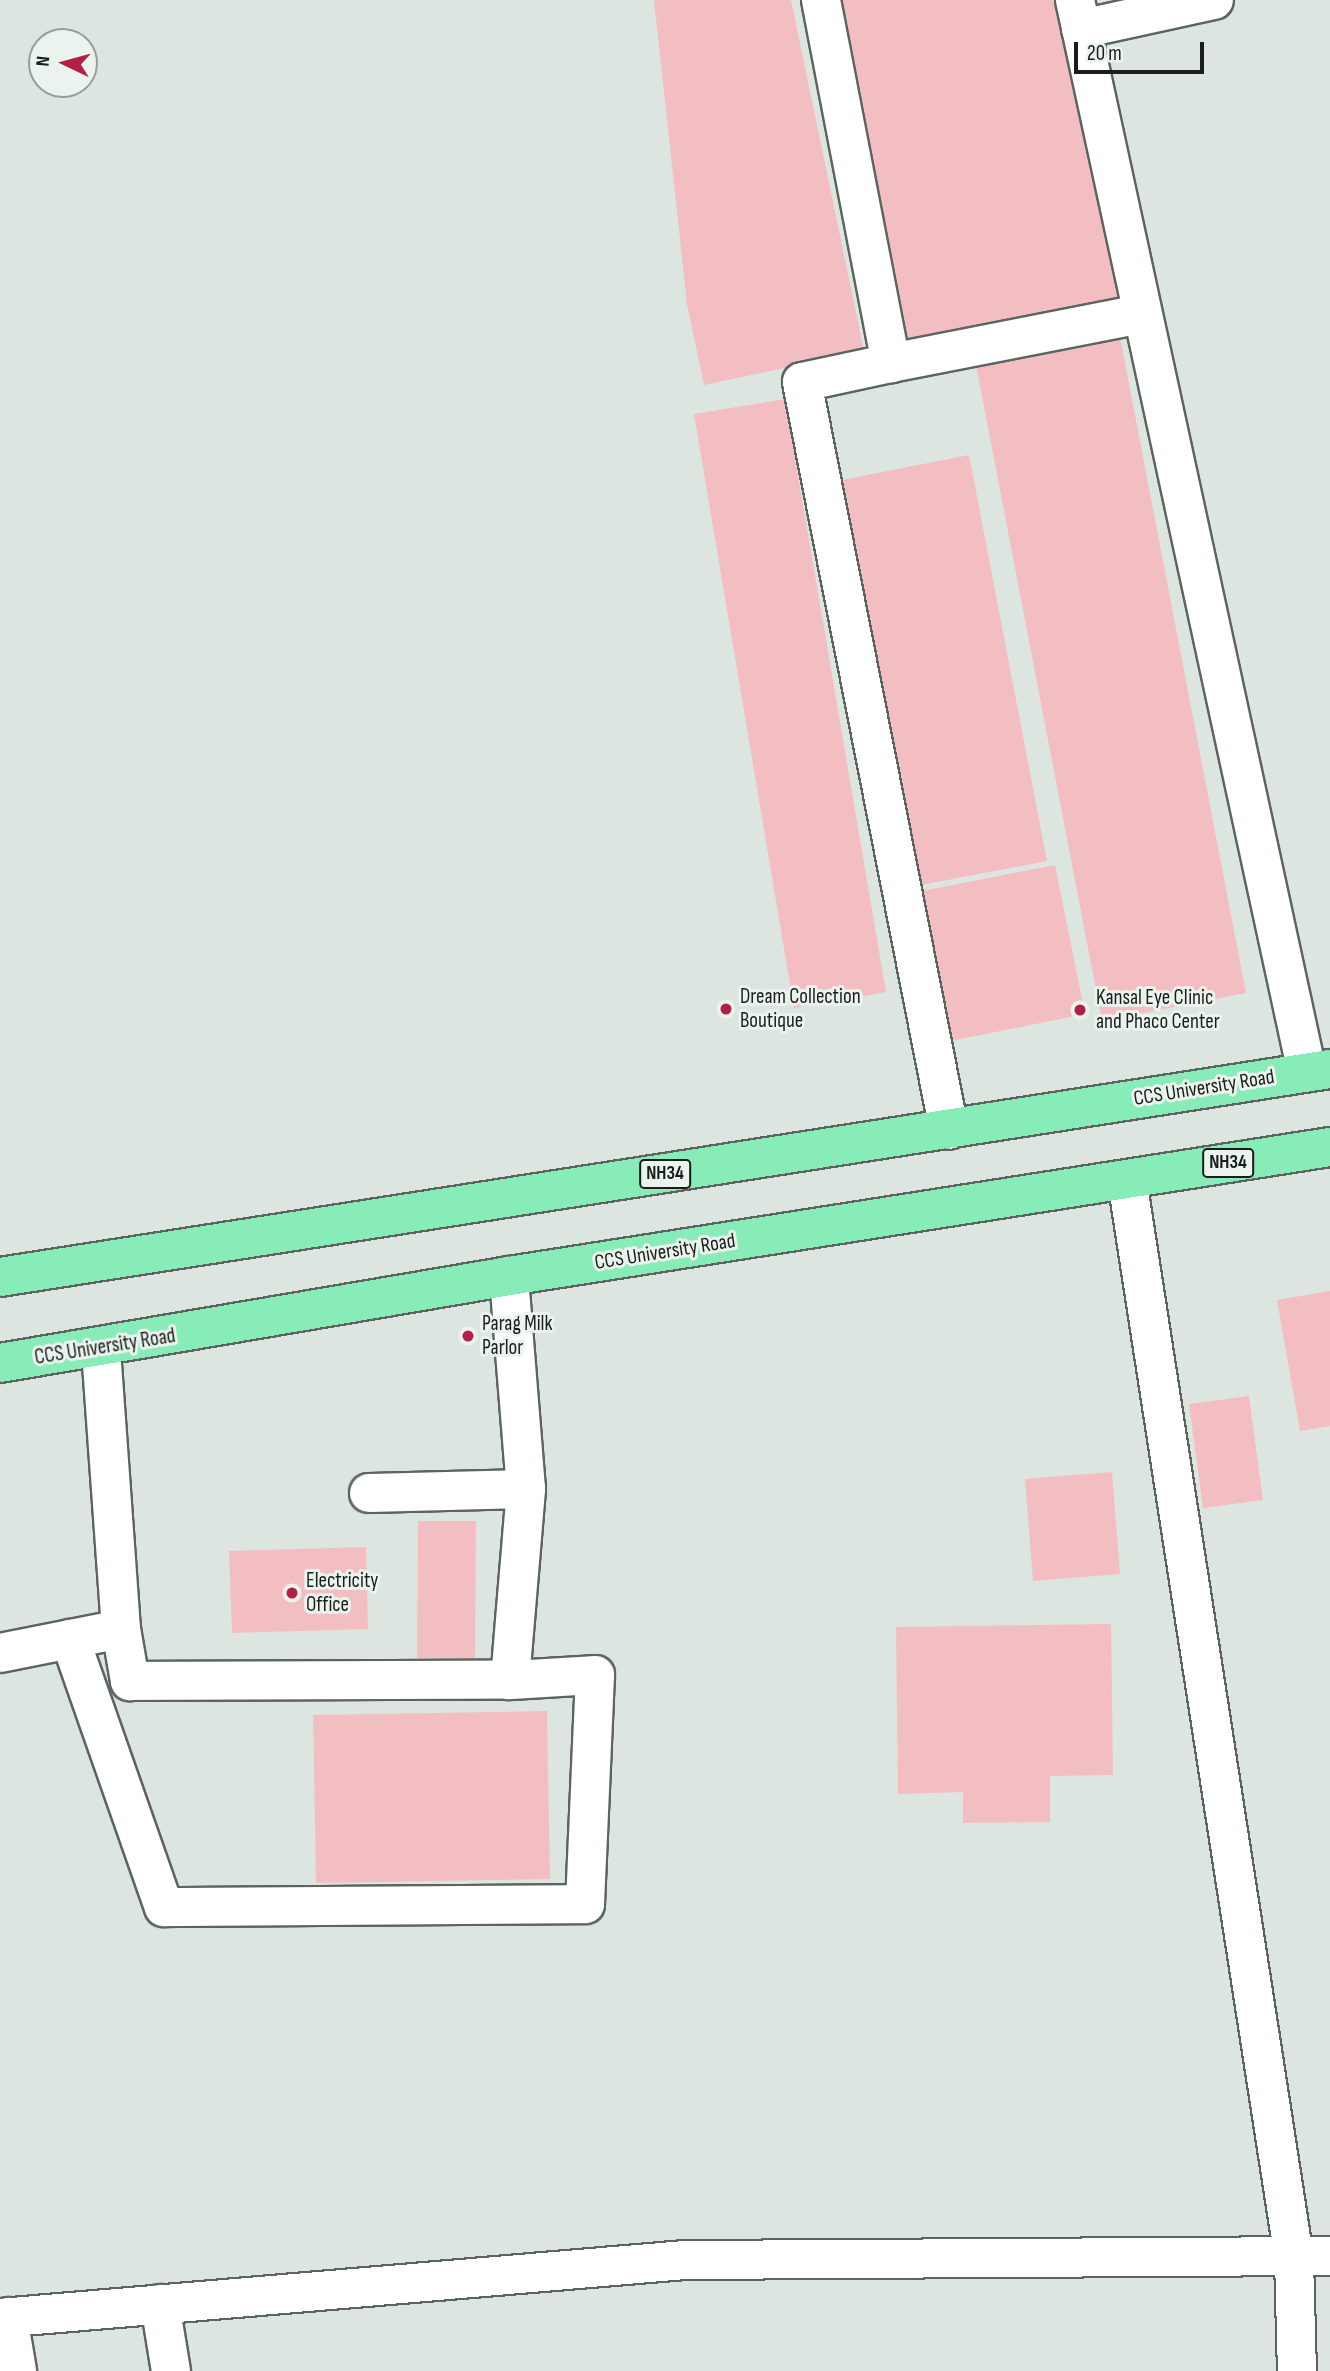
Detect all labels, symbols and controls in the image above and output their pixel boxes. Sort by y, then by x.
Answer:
north arrow [28,28,98,98]
scale bar [1078,28,1208,72]
text: 20 m [1087,41,1122,66]
text: N [32,55,55,67]
place label: Dream Collection Boutique [740,984,861,1034]
place label: Kansal Eye Clinic and Phaco Center [1096,985,1220,1035]
marker: Kansal Eye Clinic and Phaco Center [1070,1000,1090,1020]
marker: Dream Collection Boutique [718,1001,734,1017]
street label: CCS University Road [1132,1064,1276,1112]
road number: NH34 [1202,1148,1254,1178]
road number: NH34 [639,1158,691,1190]
street label: CCS University Road [593,1228,737,1276]
place label: Parag Milk Parlor [482,1311,552,1361]
street label: CCS University Road [33,1323,177,1371]
marker: Parag Milk Parlor [460,1328,476,1344]
place label: Electricity Office [306,1568,378,1618]
marker: Electricity Office [284,1585,300,1601]

